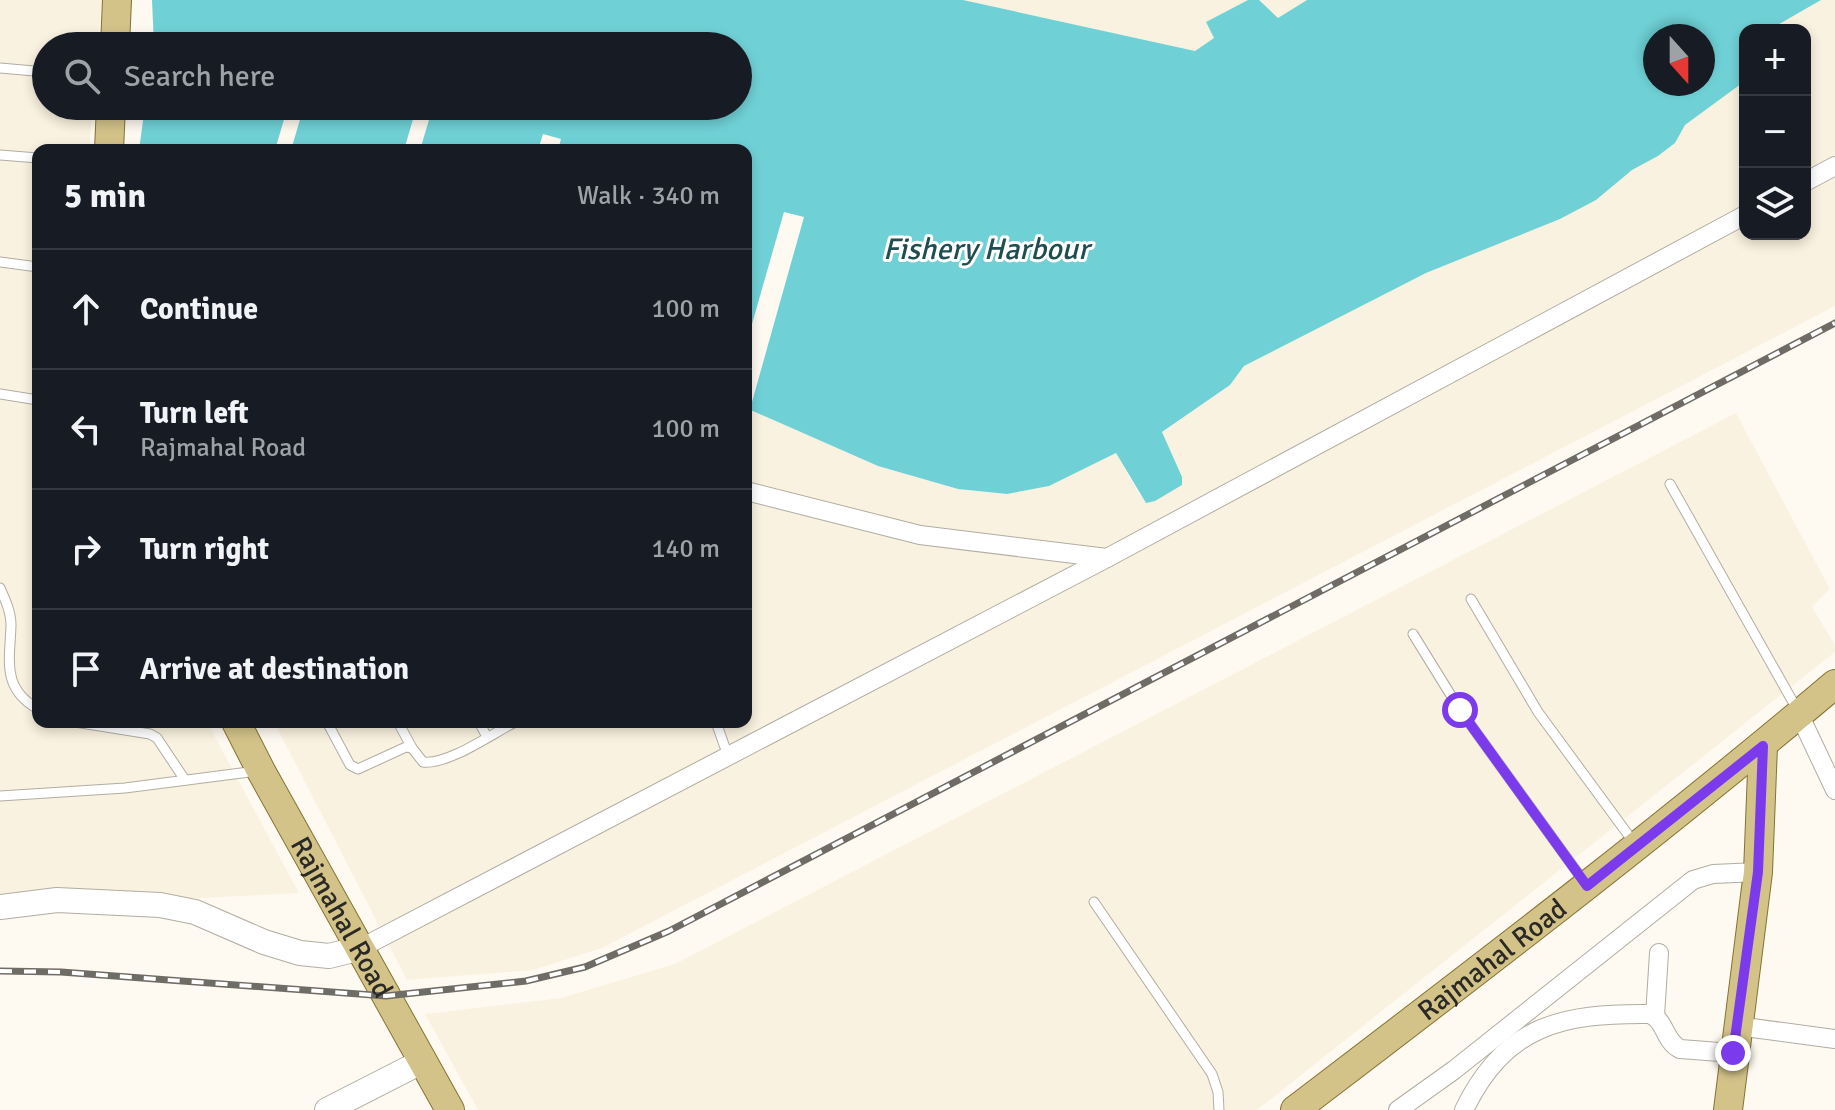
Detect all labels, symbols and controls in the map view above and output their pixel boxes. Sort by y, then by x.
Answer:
north arrow [1643,24,1715,96]
map controls [1739,24,1811,240]
button: + [1739,24,1811,96]
search box [32,32,752,120]
icon: search [60,54,104,98]
text: Search here [124,58,275,95]
button: − [1739,96,1811,168]
button: layers [1739,168,1811,240]
text: 5 min [64,175,146,217]
text: Walk · 340 m [577,180,720,212]
water label: Fishery Harbour [883,231,1093,268]
icon: ahead [64,287,108,331]
text: Continue [140,291,258,328]
text: 100 m [651,293,720,325]
text: Turn left [140,395,249,432]
icon: left [64,407,108,451]
text: 100 m [651,413,720,445]
text: Rajmahal Road [140,432,306,464]
icon: right [64,527,108,571]
text: Turn right [140,531,269,568]
text: 140 m [651,533,720,565]
icon: arrive [64,647,108,691]
text: Arrive at destination [140,651,409,688]
route start [1442,692,1478,728]
street label: Rajmahal Road [283,831,400,1004]
street label: Rajmahal Road [1411,892,1574,1028]
route end [1715,1035,1751,1071]

